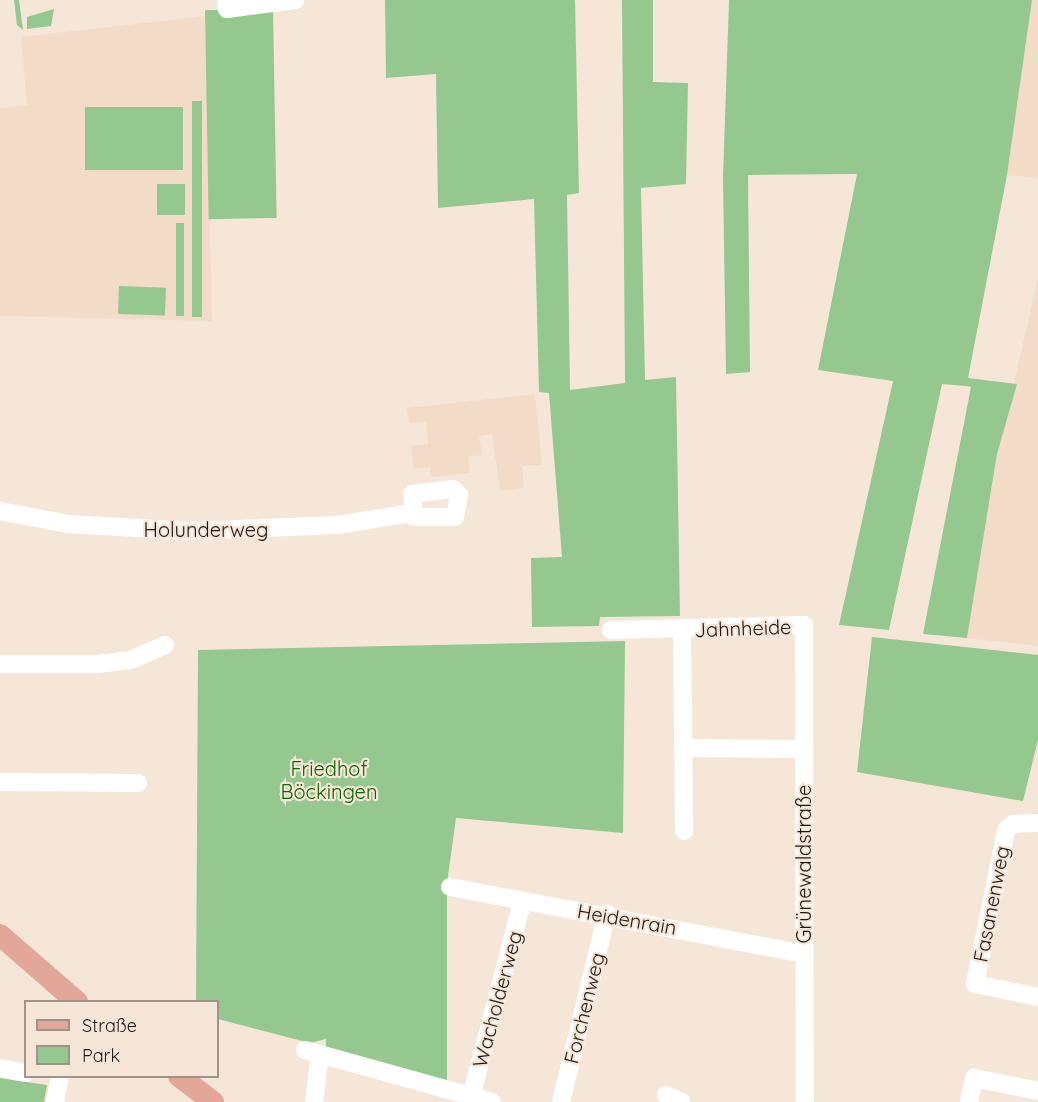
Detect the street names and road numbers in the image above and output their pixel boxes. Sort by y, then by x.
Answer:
street label: Holunderweg [144,517,268,541]
street label: Jahnheide [694,614,792,642]
street label: Grünewaldstraße [791,785,815,943]
street label: Fasanenweg [968,844,1014,964]
street label: Heidenrain [575,898,679,940]
street label: Wacholderweg [467,928,527,1070]
street label: Forchenweg [559,950,609,1066]

